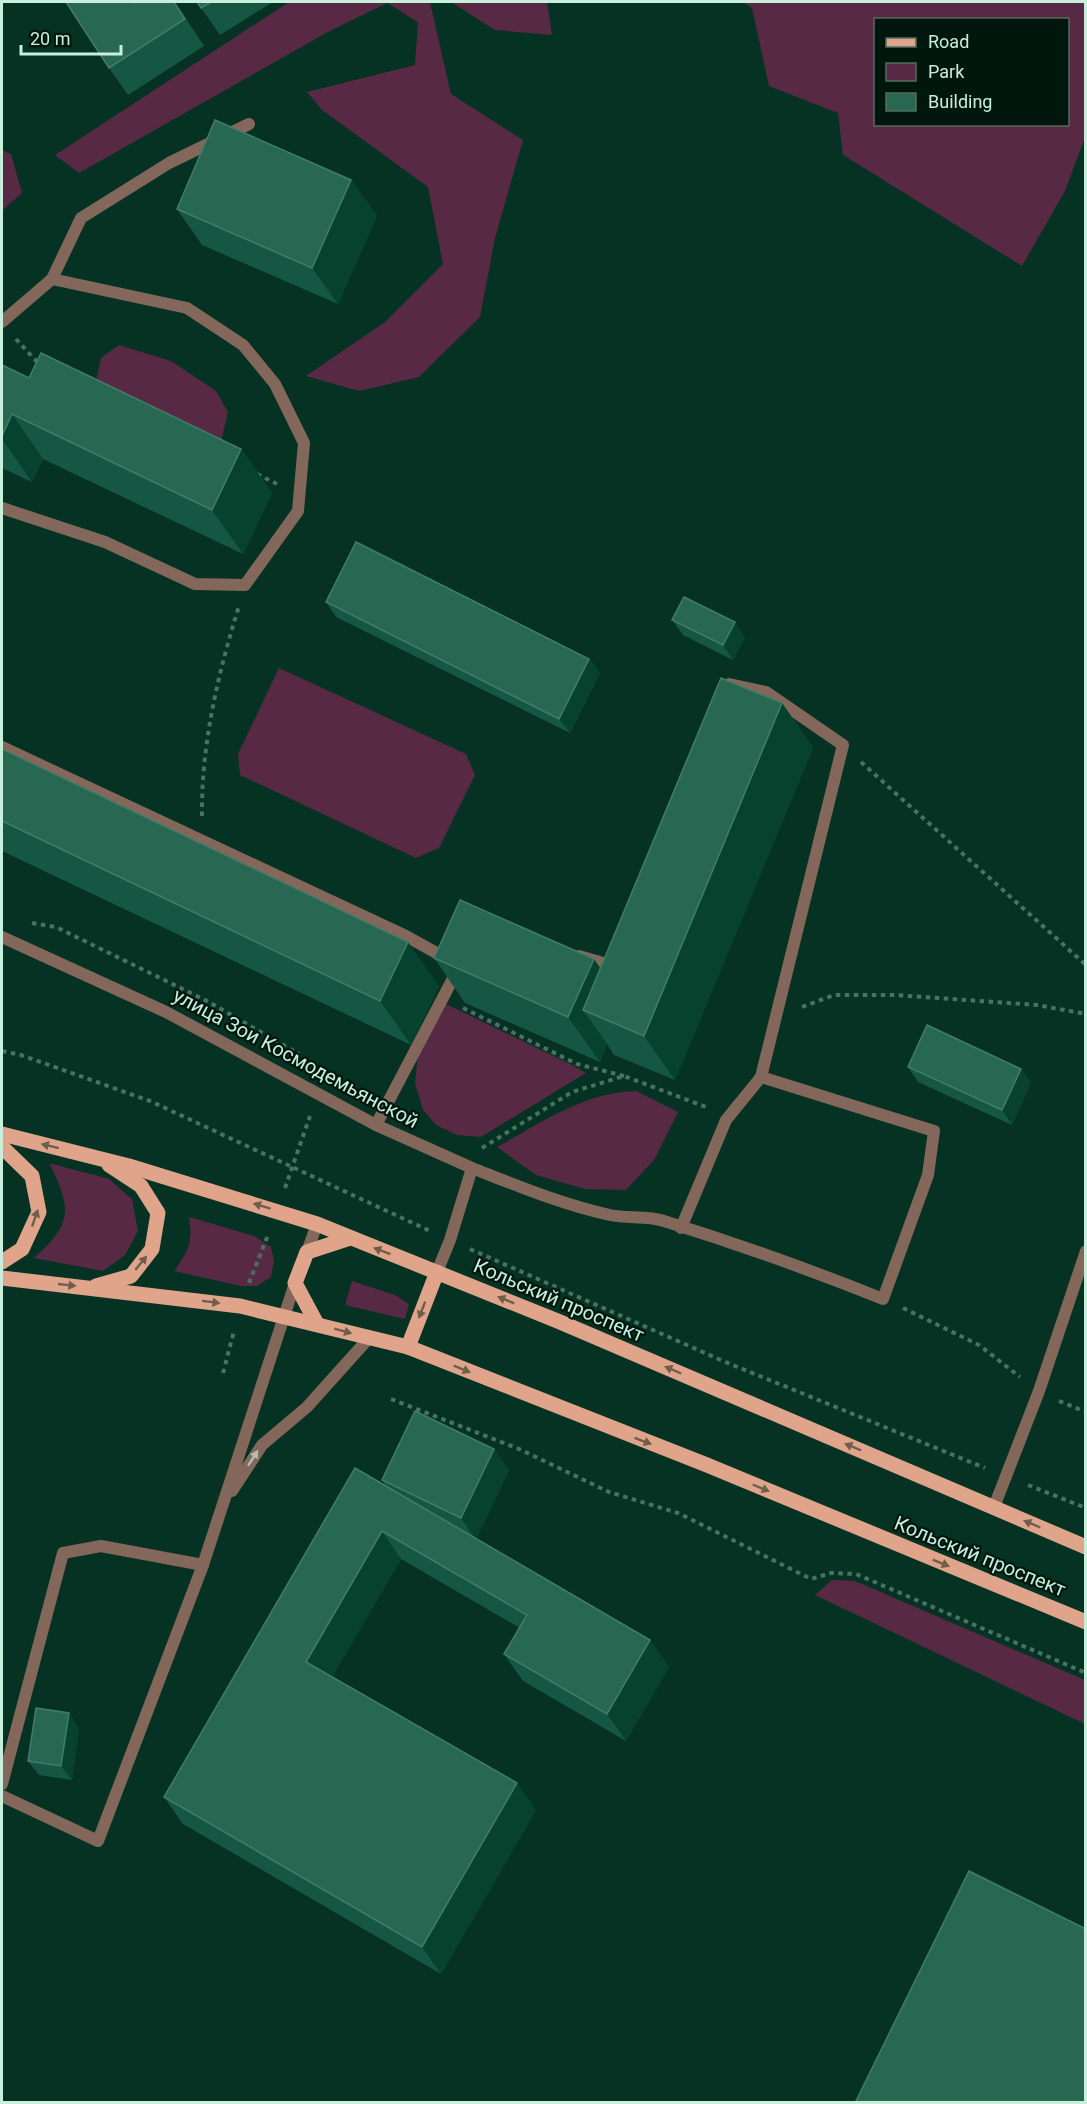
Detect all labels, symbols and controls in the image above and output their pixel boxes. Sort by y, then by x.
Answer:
scale bar [21,18,122,56]
legend [874,18,1069,126]
text: 20 m [30,28,70,49]
text: Road [928,31,969,52]
text: Park [928,61,965,82]
text: Building [928,91,992,112]
street label: улица Зои Космодемьянской [169,983,423,1133]
one-way arrow [41,1140,59,1150]
one-way arrow [253,1201,271,1210]
one-way arrow [31,1208,41,1226]
one-way arrow [373,1246,391,1255]
street label: Кольский проспект [470,1253,648,1347]
one-way arrow [134,1256,147,1271]
one-way arrow [57,1280,76,1290]
one-way arrow [496,1295,514,1305]
one-way arrow [201,1298,220,1307]
one-way arrow [417,1301,427,1319]
one-way arrow [334,1327,352,1336]
one-way arrow [453,1365,471,1374]
one-way arrow [664,1365,682,1375]
one-way arrow [635,1436,653,1446]
one-way arrow [843,1442,861,1452]
one-way arrow [248,1450,259,1467]
one-way arrow [752,1483,770,1493]
street label: Кольский проспект [891,1511,1070,1602]
one-way arrow [1023,1519,1040,1528]
one-way arrow [932,1559,950,1568]

